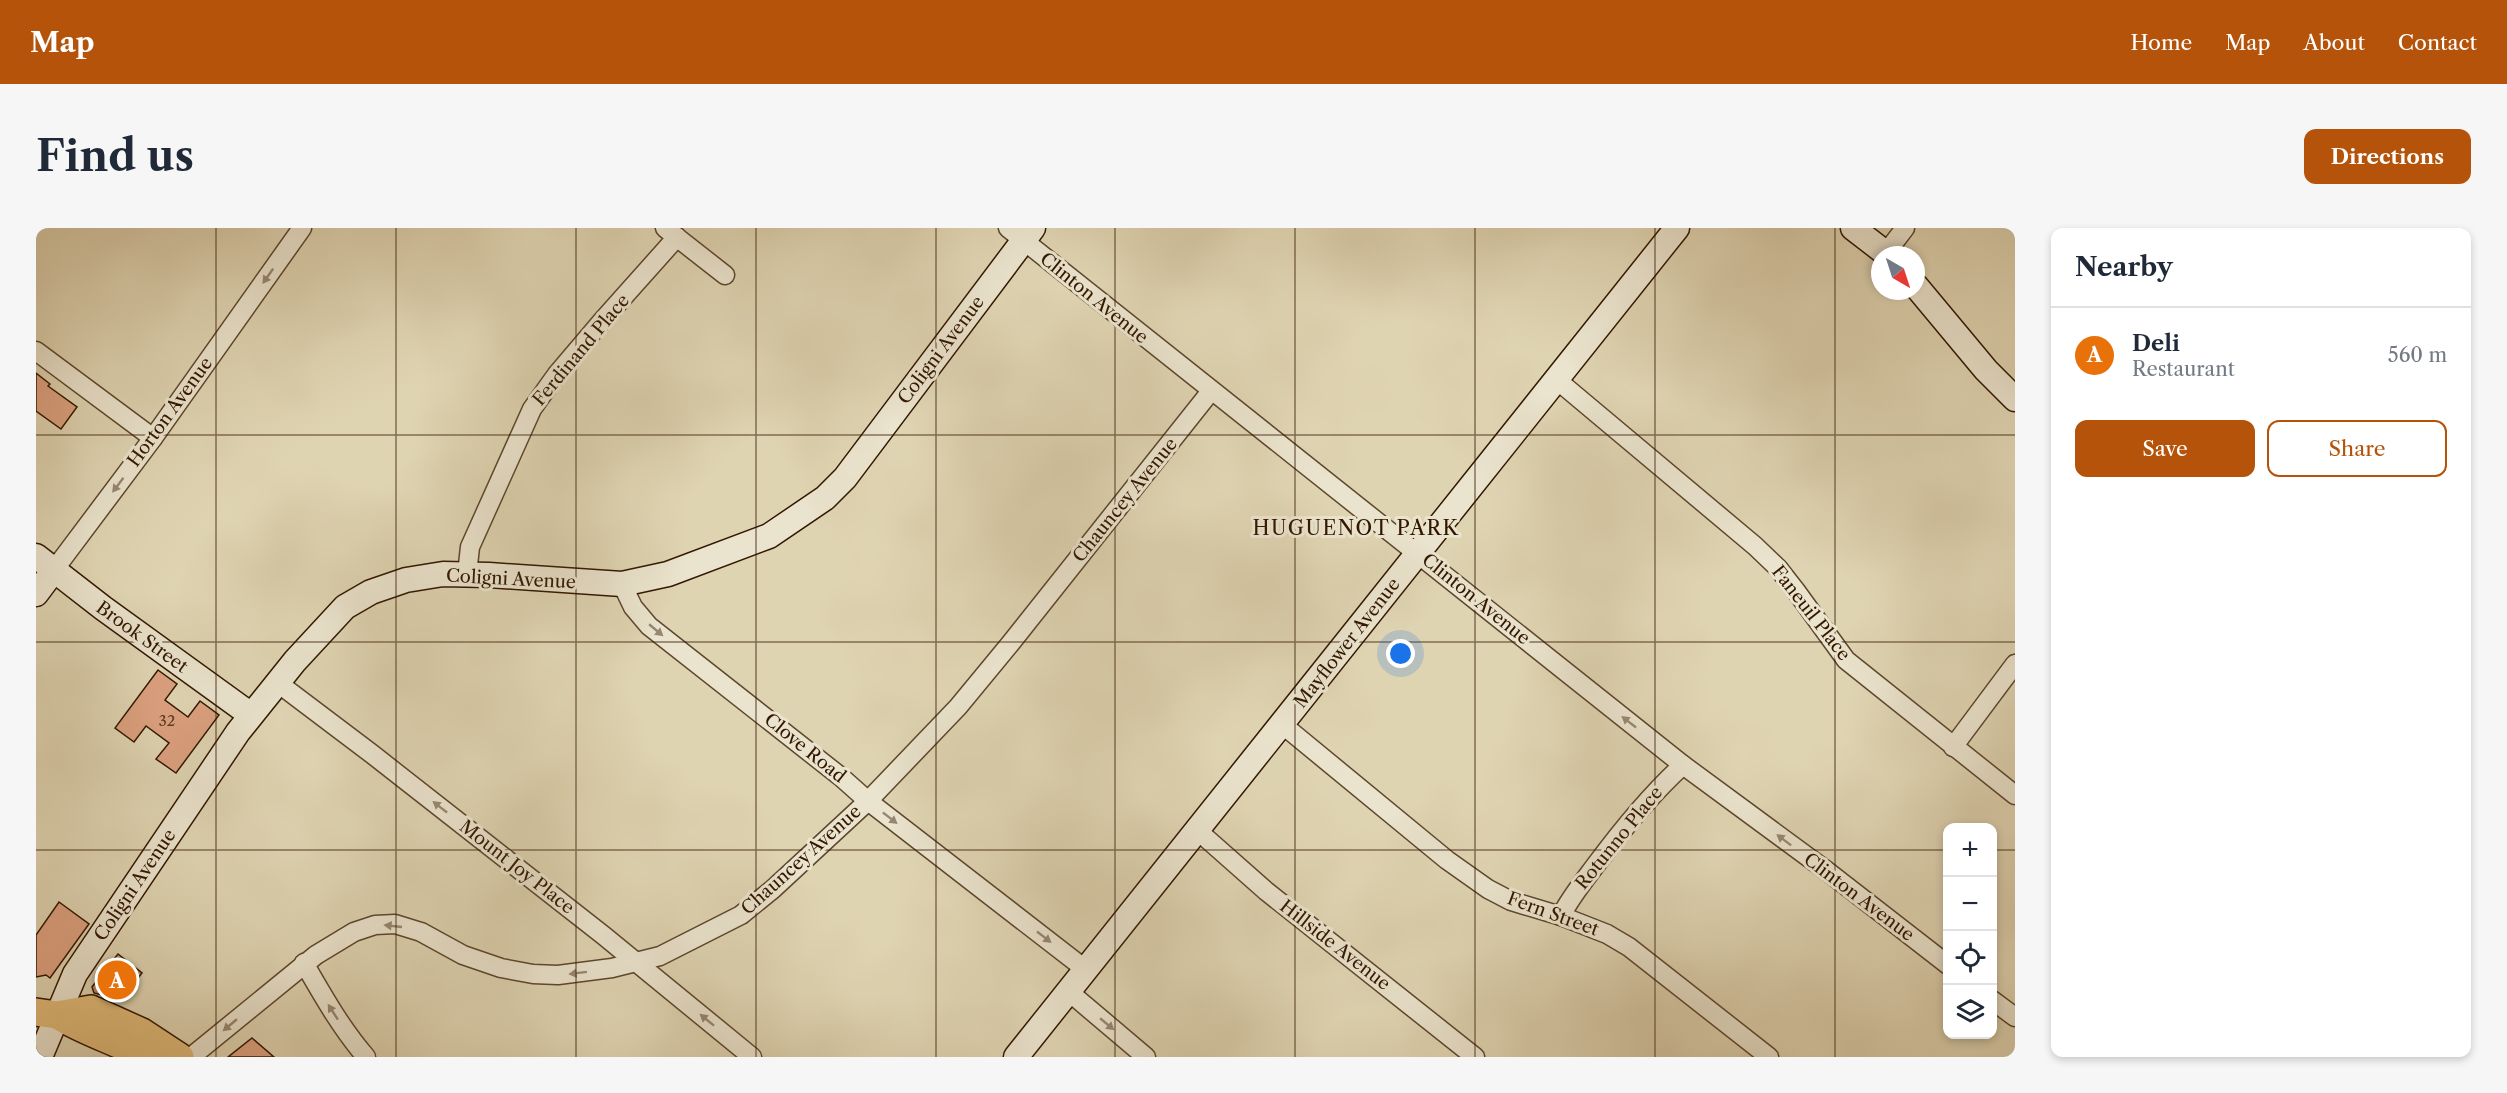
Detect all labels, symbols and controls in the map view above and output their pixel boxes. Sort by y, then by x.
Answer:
text: Map [30,25,94,59]
text: Home [2131,30,2192,55]
text: Map [2225,30,2270,55]
text: About [2303,30,2365,55]
text: Contact [2398,30,2477,55]
button: Directions [2304,129,2471,184]
text: Find us [36,130,194,182]
north arrow [1871,246,1925,300]
street label: Clinton Avenue [1036,248,1152,348]
text: Nearby [2075,251,2173,283]
one-way arrow [262,267,274,283]
street label: Ferdinand Place [528,290,634,410]
street label: Coligni Avenue [893,291,989,409]
text: Deli [2132,330,2180,357]
text: A [2087,343,2102,367]
text: 560 m [2388,343,2447,367]
street label: Horton Avenue [123,353,217,471]
text: Restaurant [2132,357,2235,381]
button: Save [2075,420,2255,477]
button: Share [2267,420,2447,477]
street label: Chauncey Avenue [1068,433,1182,567]
one-way arrow [111,477,124,493]
district label: HUGUENOT PARK [1252,516,1460,540]
street label: Clinton Avenue [1418,549,1534,649]
street label: Faneuil Place [1767,561,1855,665]
street label: Coligni Avenue [445,565,577,593]
street label: Mayflower Avenue [1289,574,1405,712]
street label: Brook Street [92,596,193,678]
one-way arrow [648,624,664,637]
your location [1386,639,1415,668]
street label: Clove Road [760,708,850,788]
house number: 32 [159,711,175,730]
one-way arrow [1621,716,1637,729]
street label: Rotunno Place [1571,782,1667,894]
one-way arrow [432,800,448,813]
street label: Chauncey Avenue [737,800,865,920]
one-way arrow [882,811,897,823]
street label: Mount Joy Place [455,815,579,919]
map controls [1943,823,1997,1039]
button: + [1943,823,1997,877]
street label: Coligni Avenue [90,825,180,945]
one-way arrow [1777,834,1793,846]
street label: Clinton Avenue [1799,848,1919,946]
button: − [1943,877,1997,931]
street label: Fern Street [1504,887,1602,941]
street label: Hillside Avenue [1275,895,1395,995]
one-way arrow [383,921,402,931]
one-way arrow [1036,931,1051,943]
button: locate [1943,931,1997,985]
pin: A [98,958,136,1002]
one-way arrow [569,968,588,978]
button: layers [1943,985,1997,1039]
one-way arrow [327,1004,338,1020]
one-way arrow [700,1014,715,1027]
one-way arrow [1099,1017,1114,1030]
one-way arrow [222,1018,238,1031]

